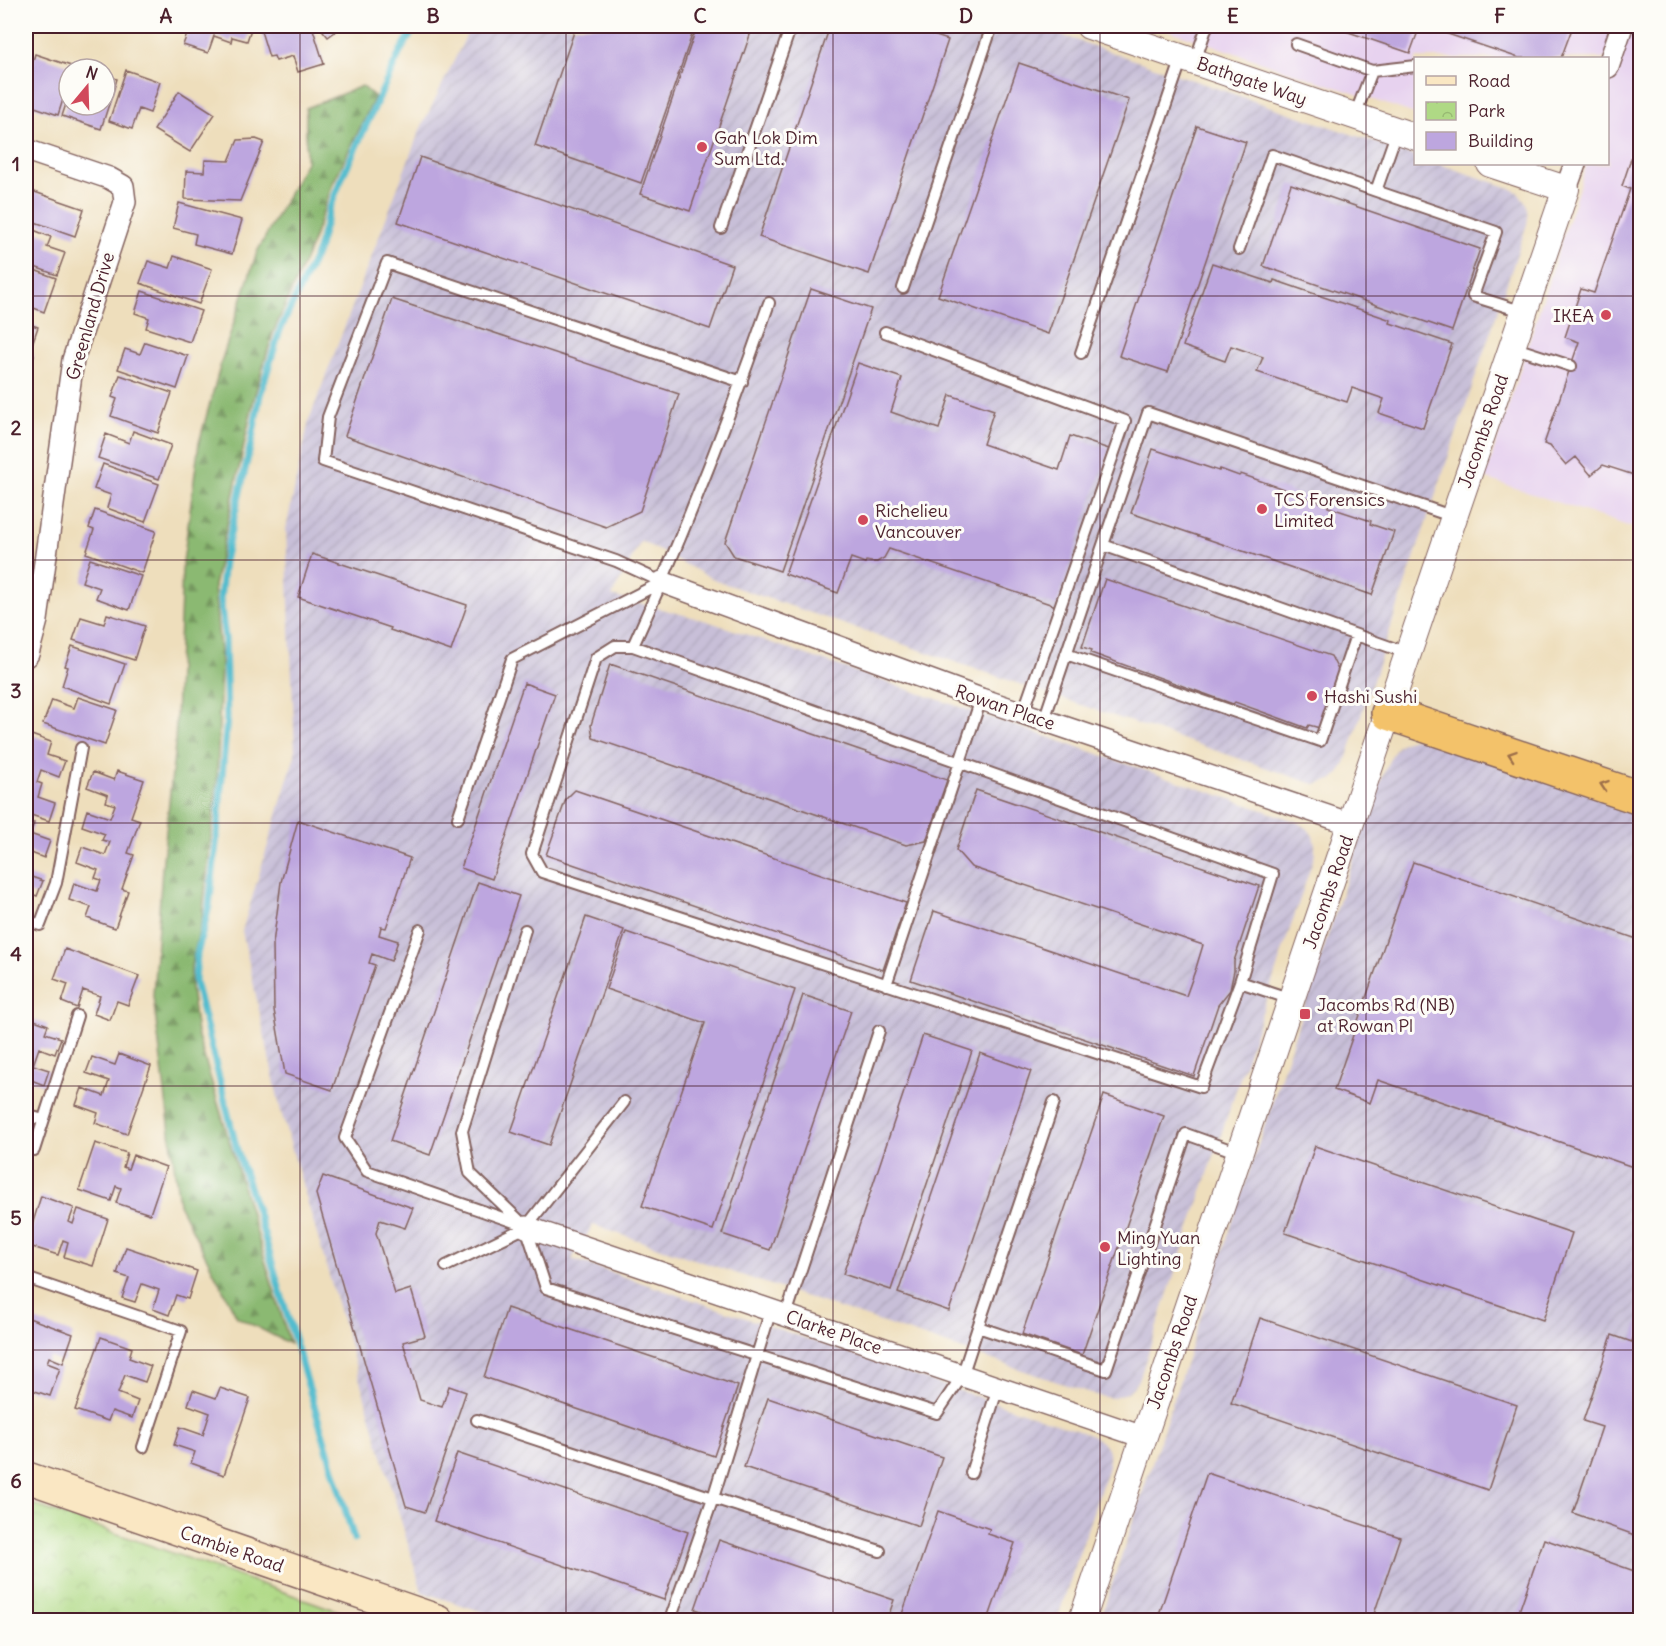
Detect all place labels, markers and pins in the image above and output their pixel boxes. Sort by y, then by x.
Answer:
place label: Gah Lok Dim Sum Ltd. [714,126,818,170]
marker: Gah Lok Dim Sum Ltd. [695,140,709,154]
place label: IKEA [1553,304,1594,327]
marker: IKEA [1599,308,1613,322]
place label: TCS Forensics Limited [1274,488,1385,532]
place label: Richelieu Vancouver [875,499,962,543]
marker: TCS Forensics Limited [1255,502,1269,516]
marker: Richelieu Vancouver [856,513,870,527]
place label: Hashi Sushi [1324,685,1417,708]
marker: Hashi Sushi [1305,689,1319,703]
place label: Jacombs Rd (NB) at Rowan Pl [1317,993,1455,1037]
marker: Jacombs Rd (NB) at Rowan Pl [1298,1007,1312,1021]
place label: Ming Yuan Lighting [1117,1226,1200,1270]
marker: Ming Yuan Lighting [1098,1240,1112,1254]

